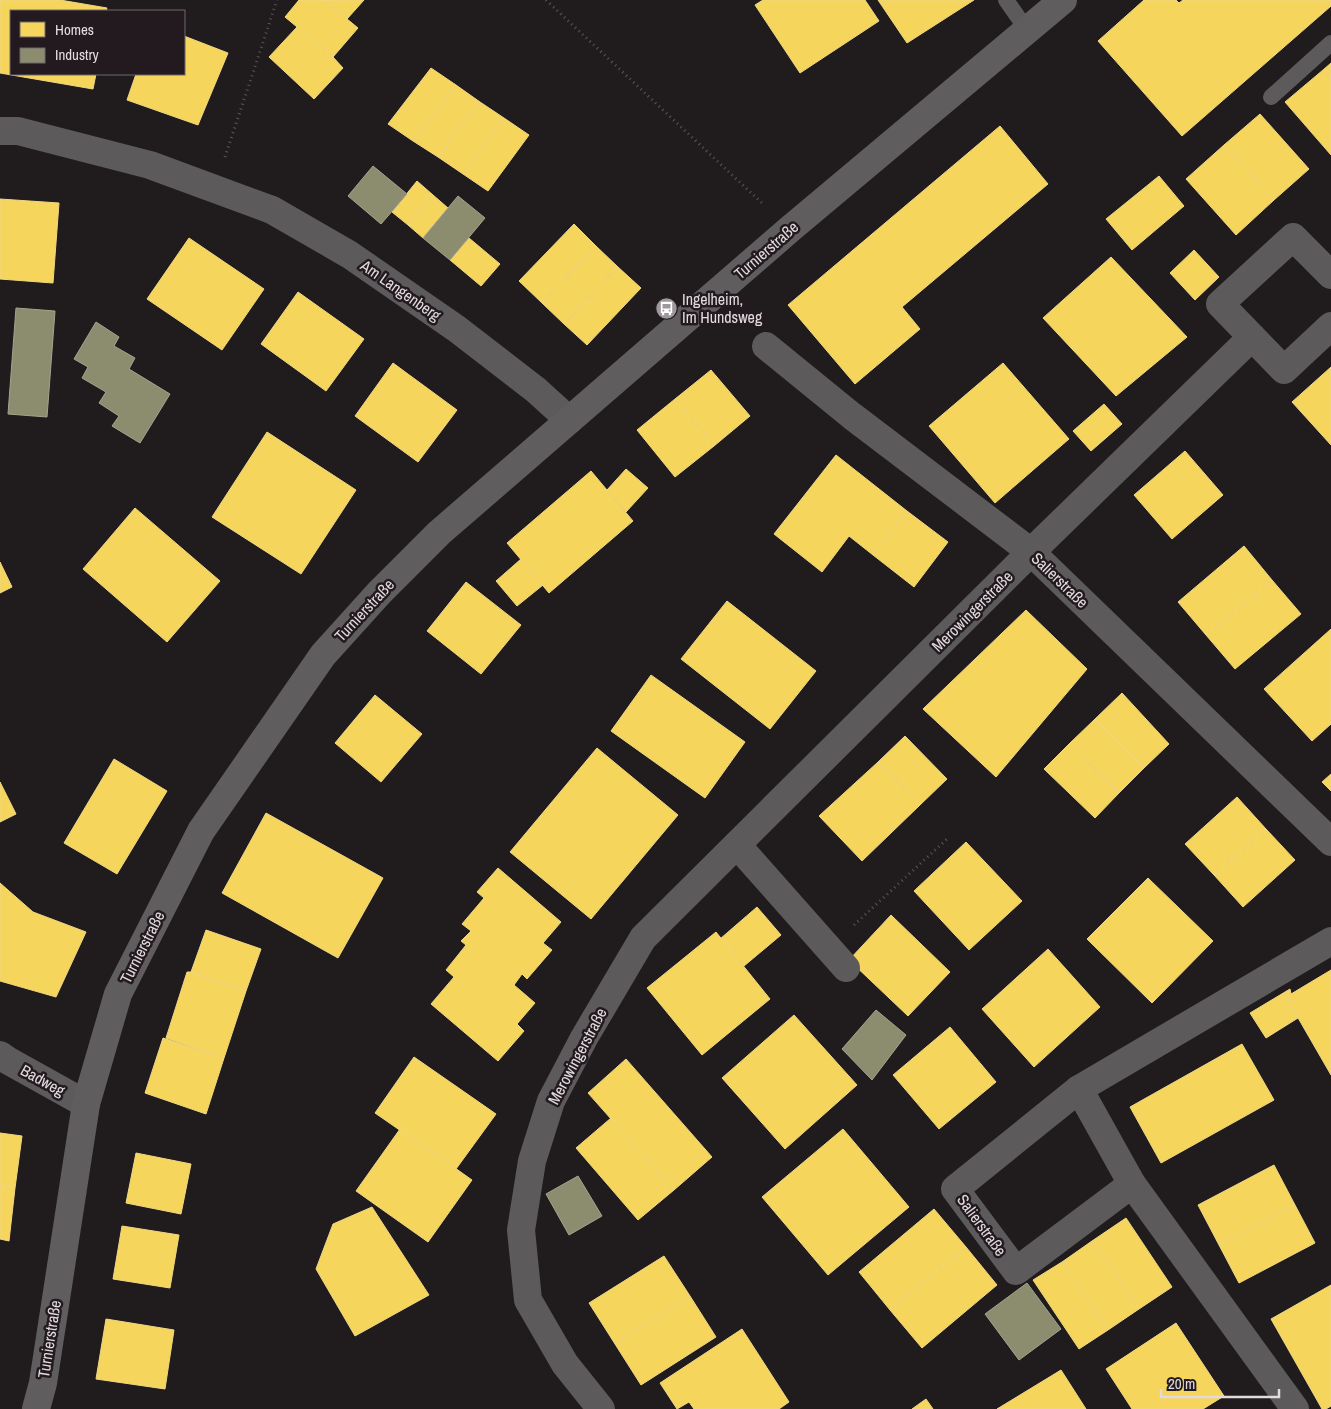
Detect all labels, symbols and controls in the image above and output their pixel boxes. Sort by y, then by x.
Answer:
legend [10,10,185,75]
text: Homes [55,19,94,40]
text: Industry [55,44,100,65]
street label: Turnierstraße [729,216,803,284]
street label: Am Langenberg [356,254,446,326]
place label: Ingelheim, Im Hundsweg [682,288,763,328]
bus stop icon: Ingelheim, Im Hundsweg [654,296,678,320]
street label: Salierstraße [1027,547,1093,613]
street label: Merowingerstraße [927,566,1017,656]
street label: Turnierstraße [329,574,399,646]
street label: Turnierstraße [114,907,170,987]
street label: Merowingerstraße [542,1004,612,1108]
street label: Badweg [17,1059,70,1101]
street label: Salierstraße [952,1190,1012,1260]
street label: Turnierstraße [32,1299,66,1379]
scale bar [1161,1366,1278,1398]
text: 20 m [1168,1373,1195,1394]

